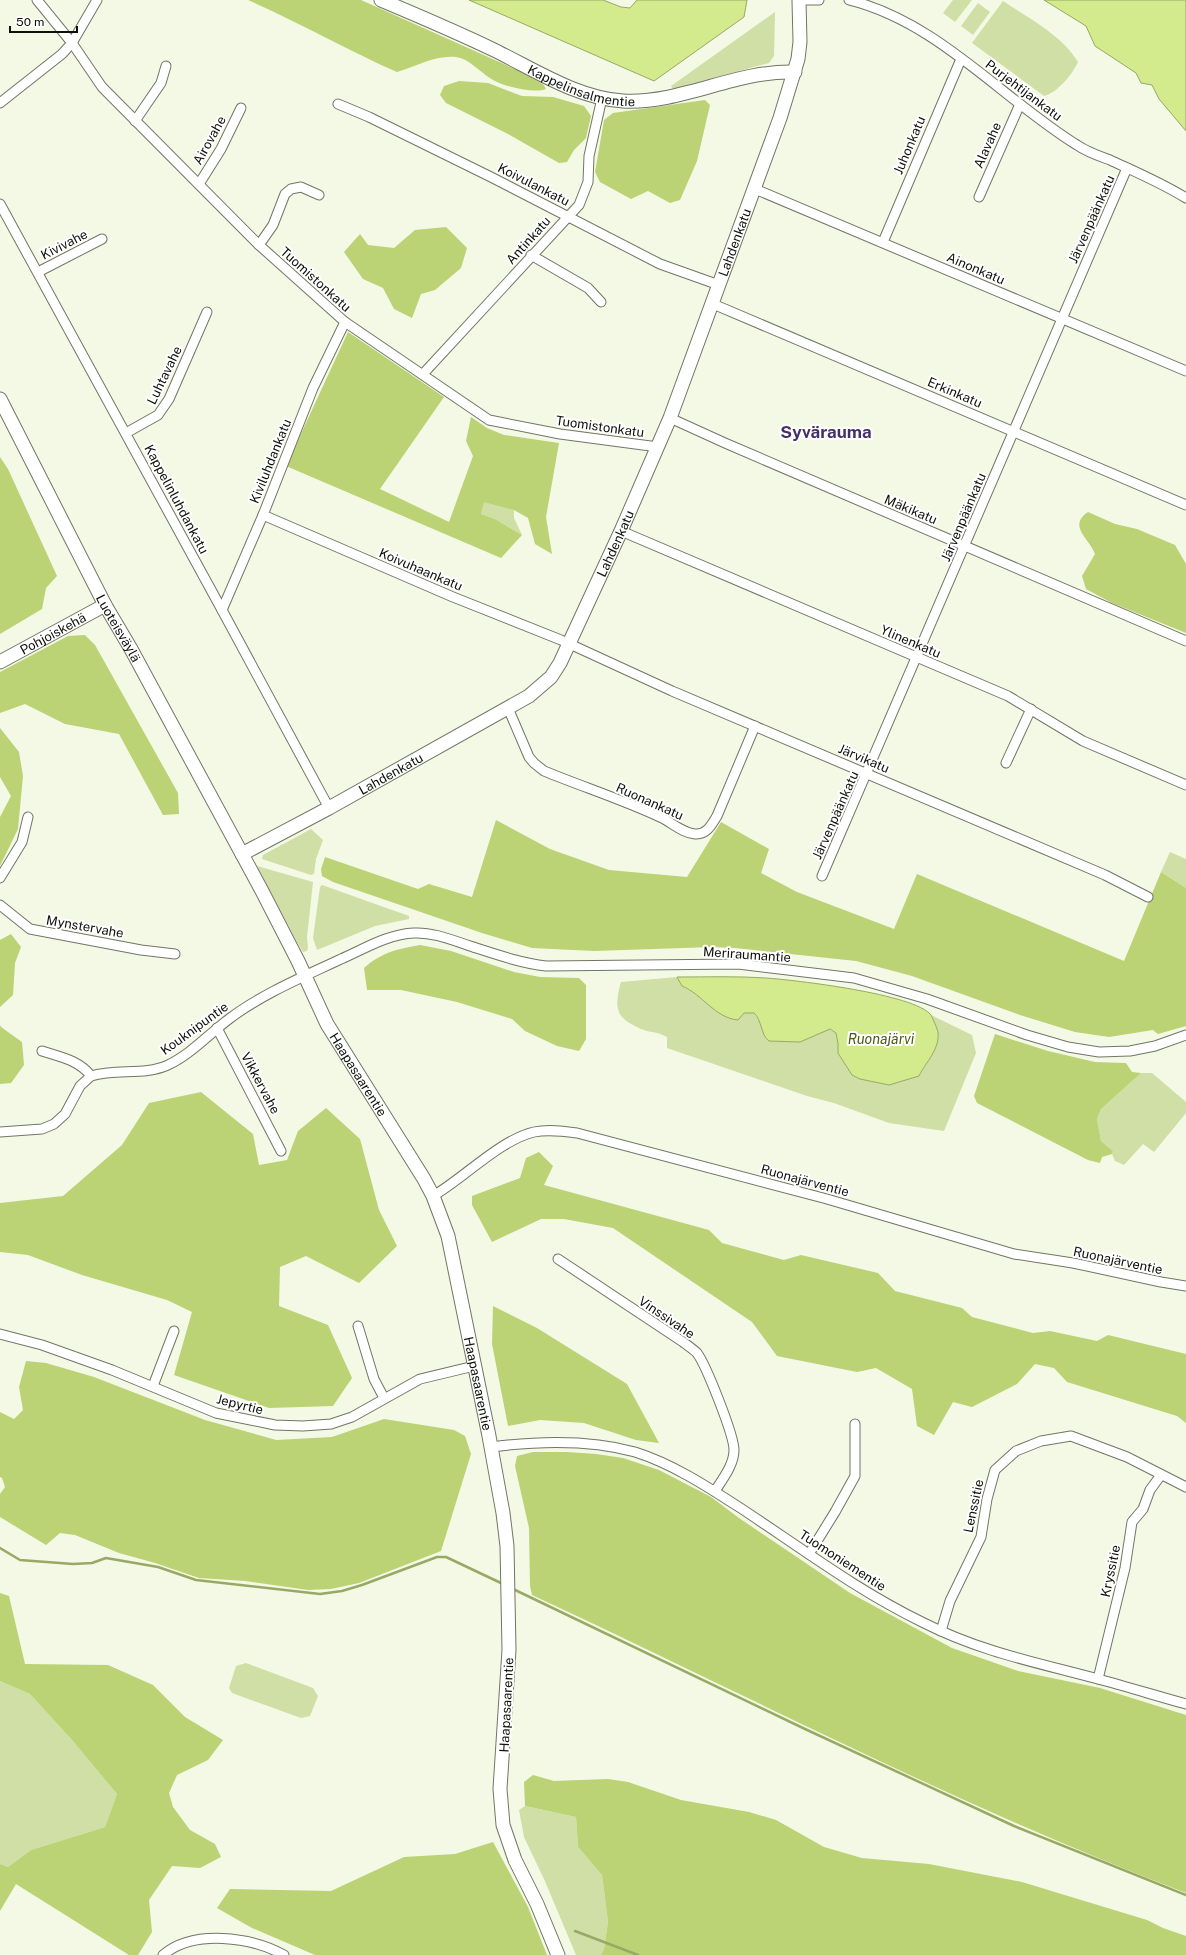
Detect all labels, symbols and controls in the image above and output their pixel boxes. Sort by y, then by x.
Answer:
scale bar [10,8,77,34]
text: 50 m [16,15,44,29]
street label: Purjehtijankatu [982,57,1065,124]
street label: Kappelinsalmentie [525,62,635,109]
street label: Airovahe [190,113,229,167]
street label: Juhonkatu [891,114,928,176]
street label: Alavahe [971,120,1004,170]
street label: Koivulankatu [495,160,572,209]
street label: Järvenpäänkatu [1065,173,1118,266]
street label: Lahdenkatu [716,207,754,279]
street label: Antinkatu [503,213,554,267]
street label: Kivivahe [38,226,90,263]
street label: Tuomistonkatu [278,244,354,315]
street label: Ainonkatu [945,250,1007,287]
street label: Luhtavahe [144,344,185,407]
street label: Erkinkatu [925,374,984,411]
street label: Tuomistonkatu [555,413,645,440]
street label: Kiviluhdankatu [247,417,294,506]
district label: Syvärauma [780,422,872,442]
street label: Kappelinluhdankatu [141,442,212,556]
street label: Järvenpäänkatu [938,471,989,564]
street label: Mäkikatu [882,492,939,527]
street label: Lahdenkatu [594,508,637,579]
street label: Koivuhaankatu [377,545,465,594]
street label: Luoteisväylä [93,592,144,665]
street label: Pohjoiskehä [17,610,88,658]
street label: Ylinenkatu [878,622,943,661]
street label: Järvikatu [836,741,892,776]
street label: Lahdenkatu [356,750,426,798]
street label: Järvenpäänkatu [809,769,862,862]
street label: Ruonankatu [614,780,686,823]
street label: Mynstervahe [45,912,125,941]
street label: Meriraumantie [702,944,791,965]
street label: Kouknipuntie [158,999,231,1058]
street label: Haapasaarentie [326,1030,390,1119]
water label: Ruonajärvi [848,1031,915,1047]
street label: Vikkervahe [238,1050,283,1117]
street label: Ruonajärventie [759,1161,851,1199]
street label: Ruonajärventie [1072,1244,1164,1277]
street label: Vinssivahe [636,1293,698,1342]
street label: Haapasaarentie [461,1335,495,1432]
street label: Jepyrtie [215,1391,265,1418]
street label: Lenssitie [961,1478,986,1534]
street label: Tuomoniementie [797,1527,889,1594]
street label: Kryssitie [1098,1544,1123,1599]
street label: Haapasaarentie [497,1657,516,1753]

